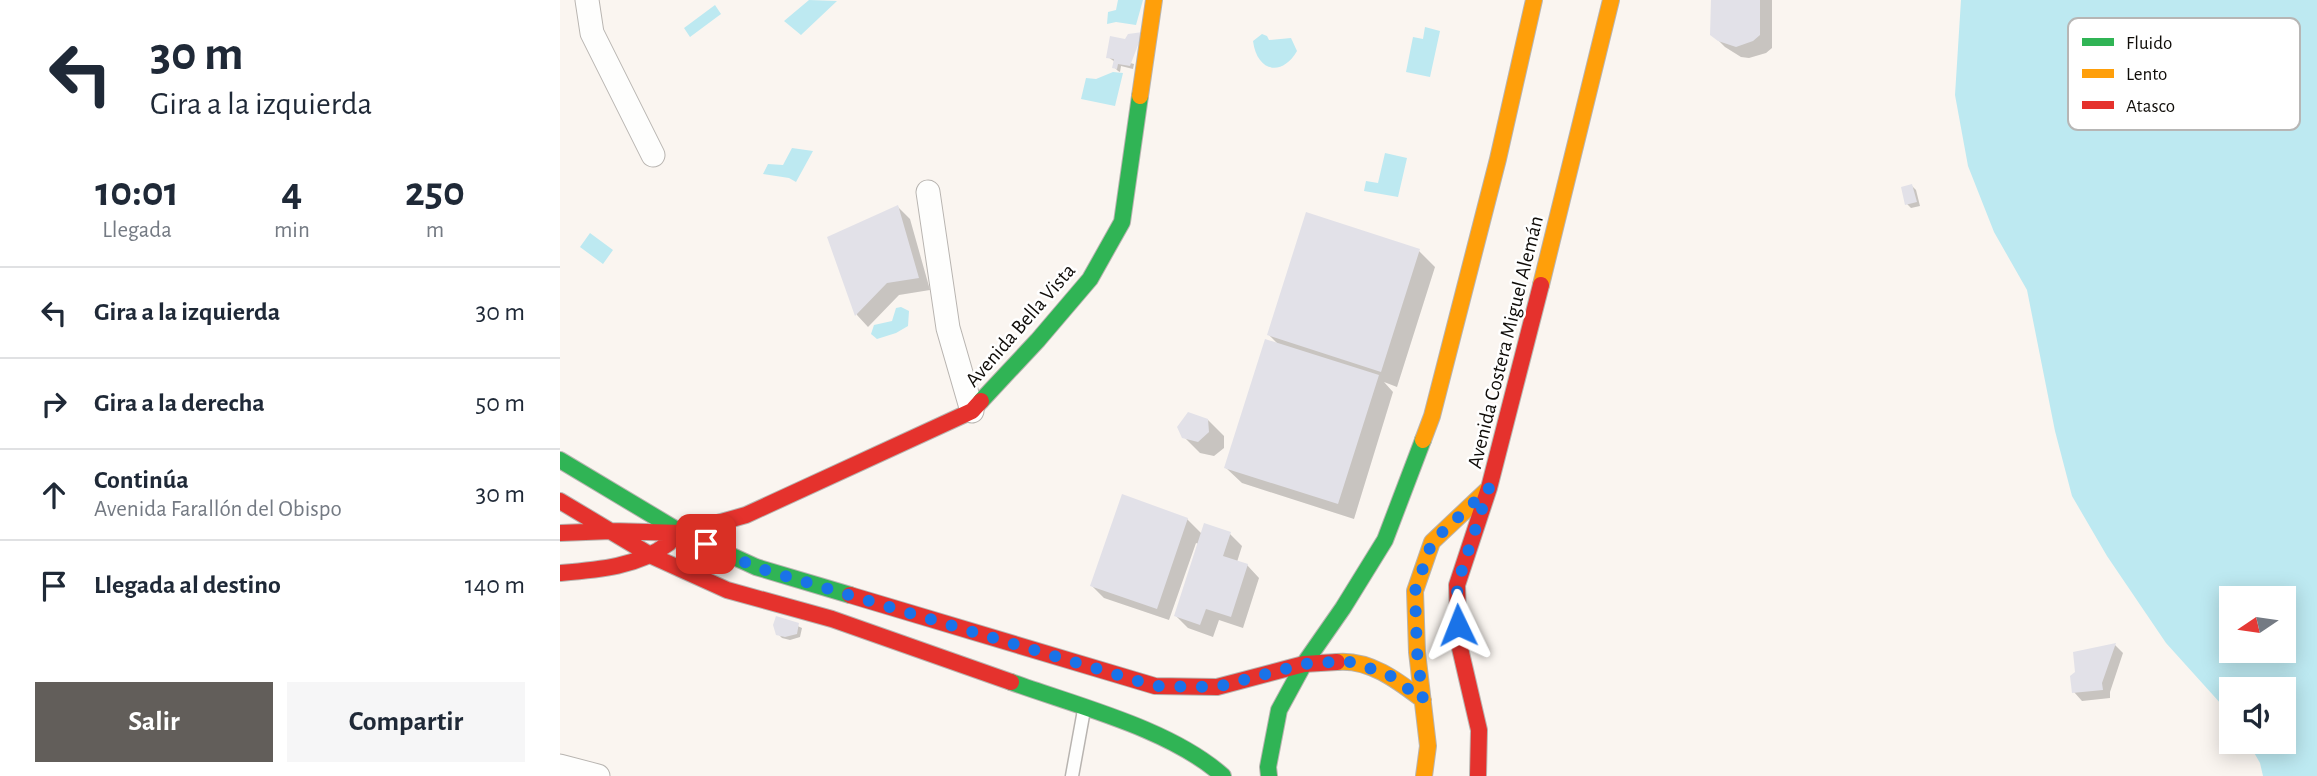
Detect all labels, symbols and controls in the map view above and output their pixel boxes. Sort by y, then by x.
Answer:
legend [2068,18,2300,130]
icon: left [35,28,126,119]
text: 30 m [150,30,244,79]
text: Fluido [2126,34,2172,53]
text: Lento [2126,65,2167,84]
text: Gira a la izquierda [150,88,372,120]
text: Atasco [2126,97,2175,116]
text: 10:01 [95,171,179,213]
text: 4 [281,171,302,213]
text: 250 [405,171,465,213]
street label: Avenida Costera Miguel Alemán [1464,214,1547,471]
text: Llegada [102,219,172,242]
text: min [274,219,310,242]
text: m [426,219,444,242]
street label: Avenida Bella Vista [961,260,1079,391]
icon: left [35,294,73,332]
text: Gira a la izquierda [94,299,280,325]
text: 30 m [475,299,525,325]
icon: right [35,385,73,423]
text: Gira a la derecha [94,390,265,416]
text: 50 m [475,390,525,416]
text: Continúa [94,467,189,493]
icon: ahead [35,476,73,514]
text: 30 m [475,481,525,507]
text: Avenida Farallón del Obispo [94,498,342,521]
pin [676,514,736,574]
icon: arrive [687,525,725,563]
icon: arrive [35,567,73,605]
text: Llegada al destino [94,572,281,598]
text: 140 m [465,572,525,598]
north arrow [2219,586,2296,663]
map controls [2219,586,2296,754]
position arrow [1421,588,1495,662]
button: sound [2219,677,2296,754]
button: Salir [35,682,273,762]
button: Compartir [287,682,525,762]

